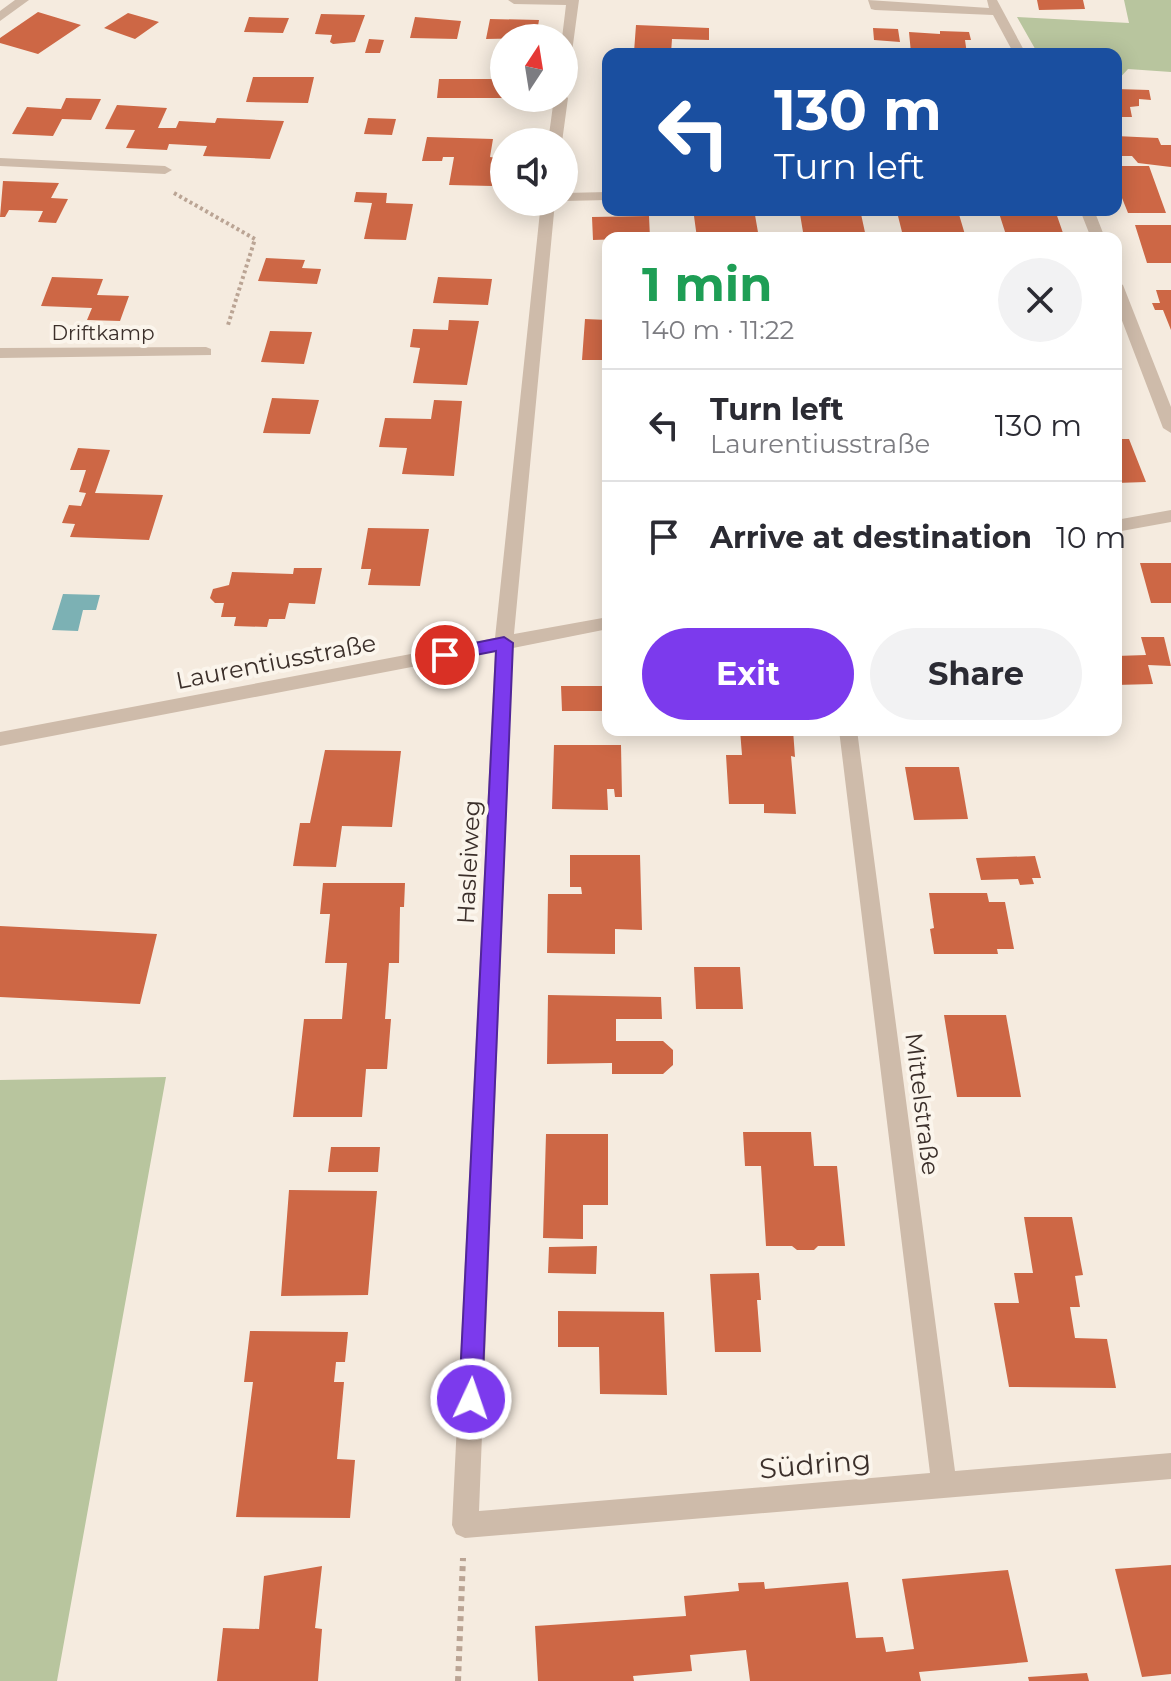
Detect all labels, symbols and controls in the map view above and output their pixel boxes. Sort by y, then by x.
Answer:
north arrow [490,24,578,112]
map controls [490,24,578,216]
text: 130 m [774,76,942,144]
icon: left [642,80,746,184]
button: sound [490,128,578,216]
text: Turn left [774,144,925,188]
text: 1 min [642,255,772,313]
button: close [998,258,1082,342]
text: 140 m · 11:22 [642,314,794,346]
street label: Driftkamp [51,321,155,345]
text: Turn left [710,391,843,428]
icon: left [642,403,686,447]
text: 130 m [995,407,1082,444]
text: Laurentiusstraße [710,428,930,460]
icon: arrive [642,515,686,559]
text: Arrive at destination [710,519,1032,556]
text: 10 m [1056,519,1126,556]
pin [411,621,479,689]
street label: Laurentiusstraße [173,628,378,695]
button: Exit [642,628,854,720]
button: Share [870,628,1082,720]
icon: arrive [423,633,467,677]
street label: Hasleiweg [451,799,486,925]
street label: Mittelstraße [899,1031,946,1177]
position arrow [429,1357,513,1441]
street label: Südring [758,1442,872,1486]

